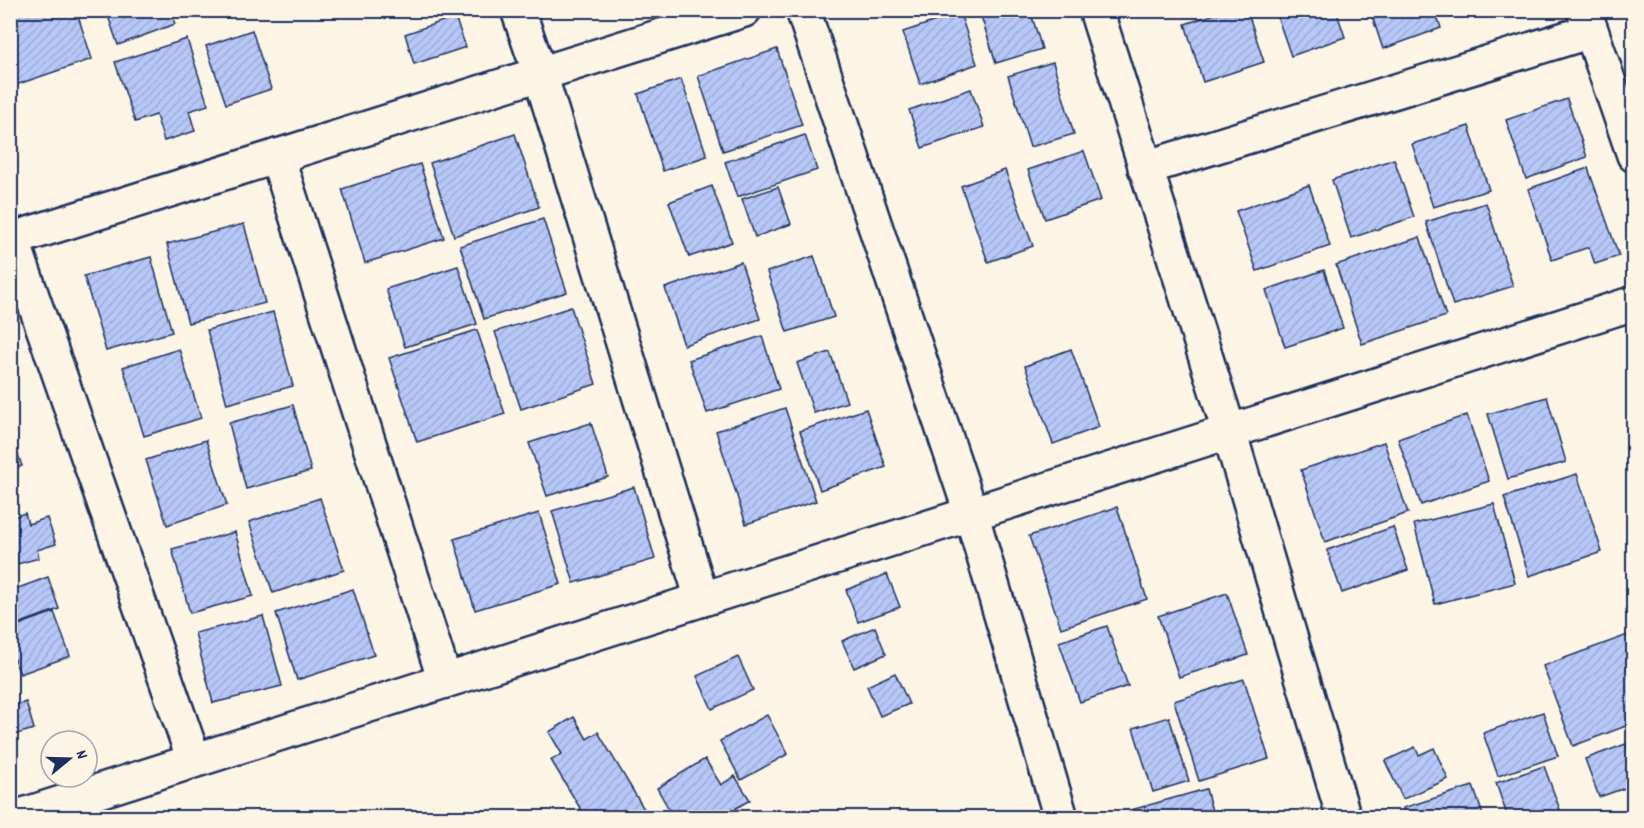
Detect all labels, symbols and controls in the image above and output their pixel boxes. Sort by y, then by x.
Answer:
north arrow [39,729,99,789]
text: N [69,747,93,763]

